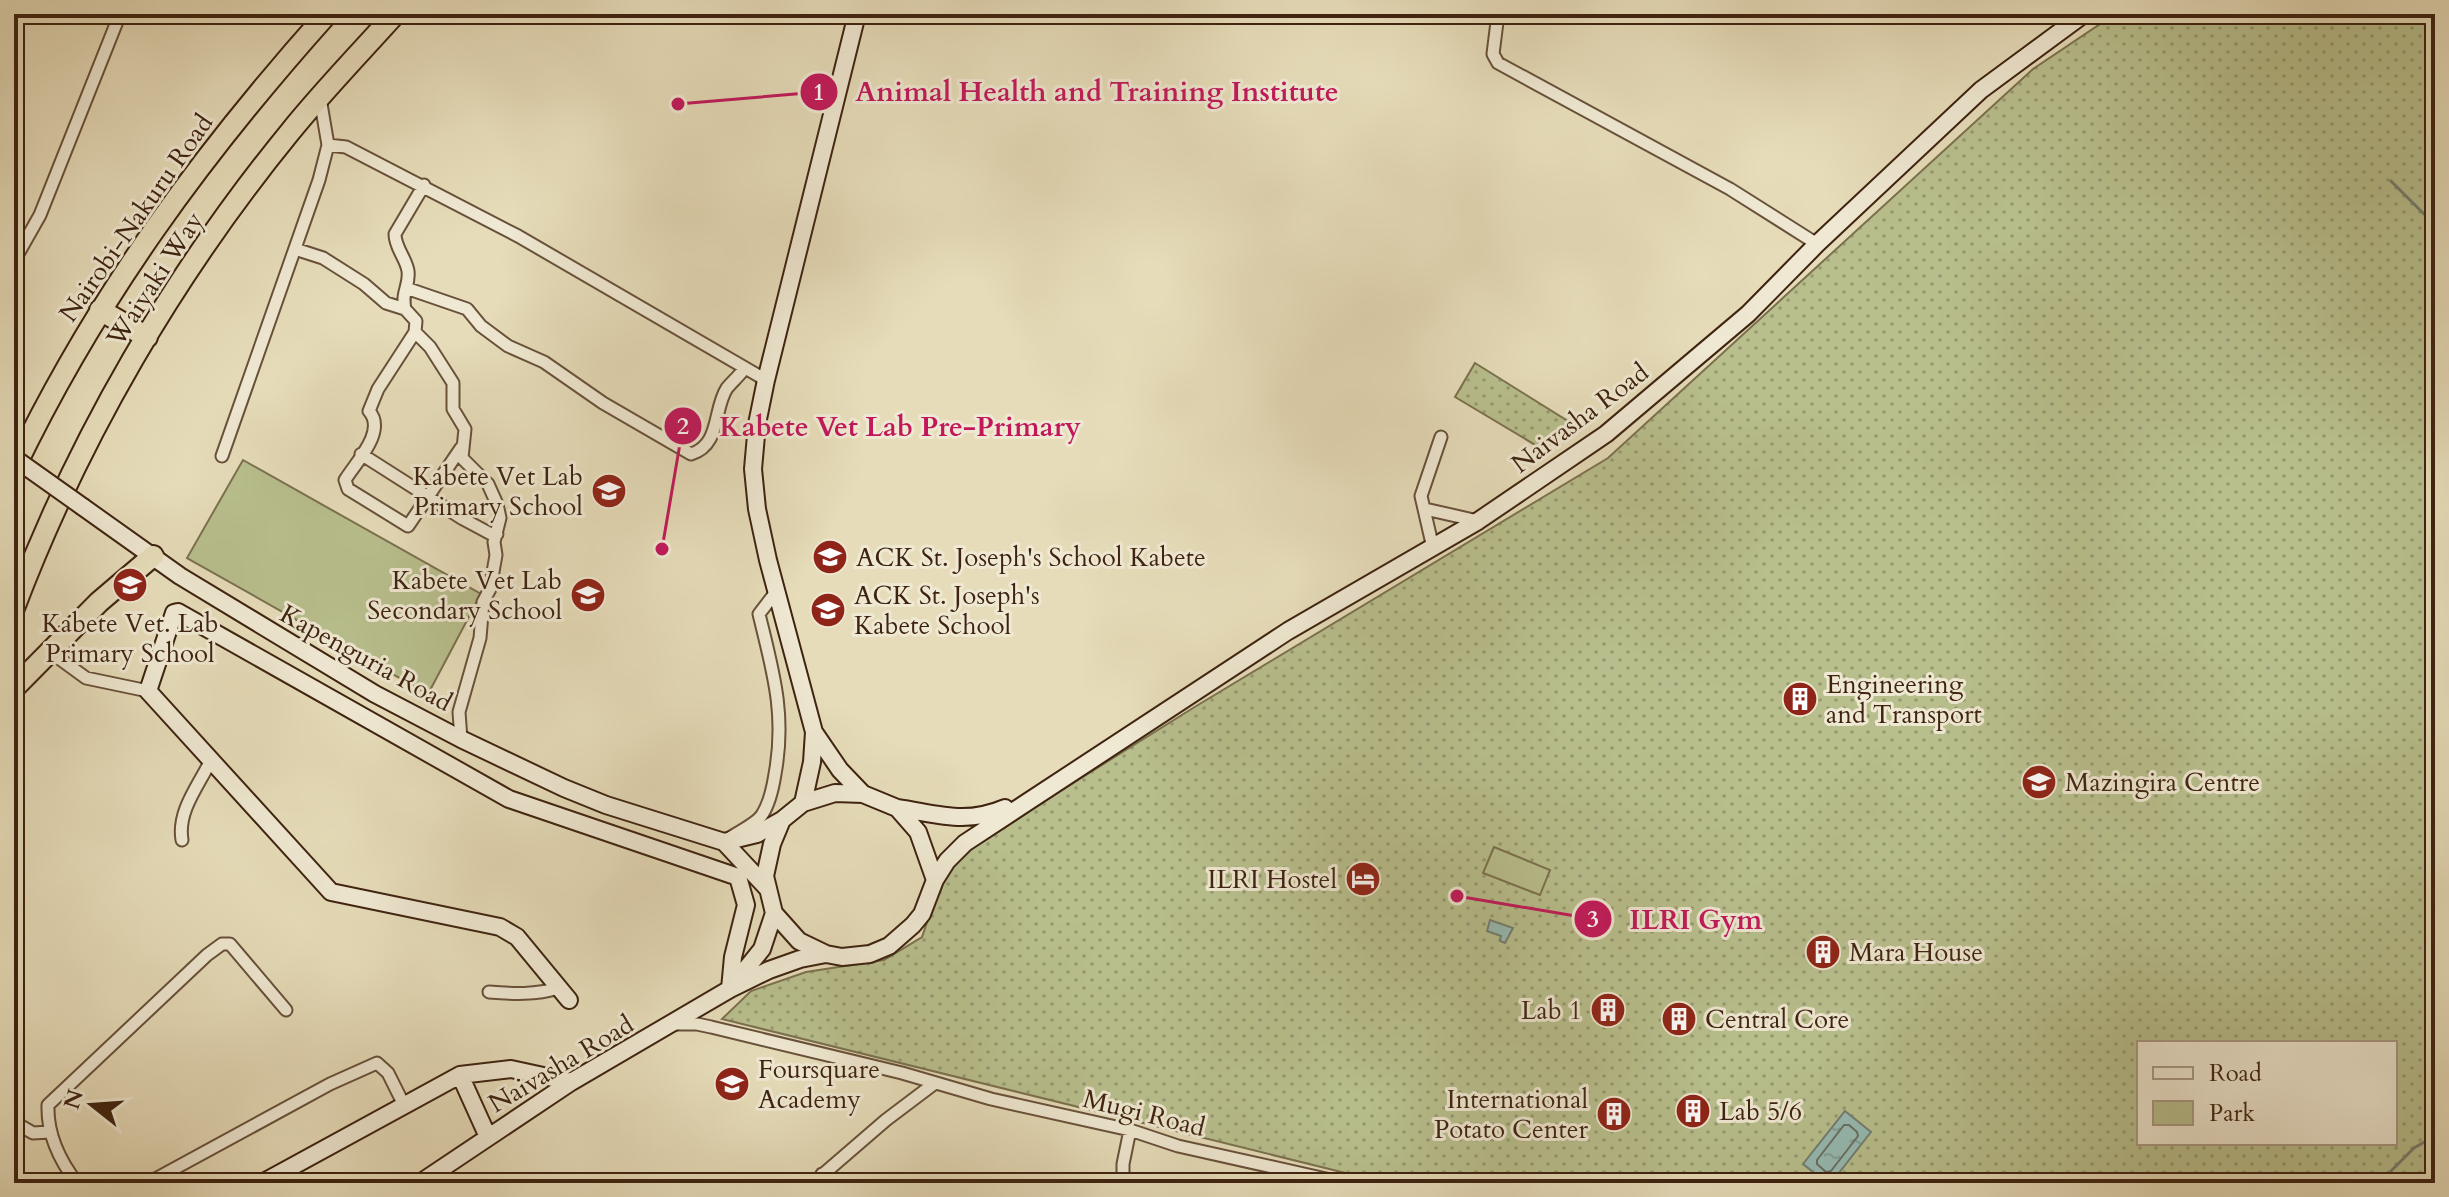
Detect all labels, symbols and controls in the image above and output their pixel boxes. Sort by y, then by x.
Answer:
callout: Animal Health and Training Institute [799,66,1355,118]
text: Animal Health and Training Institute [855,73,1339,111]
text: 1 [813,76,825,109]
street label: Nairobi-Nakuru Road [51,107,221,329]
street label: Waiyaki Way [98,205,212,354]
street label: Naivasha Road [1504,355,1656,481]
callout: Kabete Vet Lab Pre-Primary [663,400,1097,452]
text: Kabete Vet Lab Pre-Primary [719,408,1081,446]
text: 2 [677,410,689,443]
place label: Kabete Vet Lab Primary School [413,459,583,524]
school or university icon: Kabete Vet Lab Primary School [590,472,628,510]
school or university icon: ACK St. Joseph's School Kabete [811,538,849,576]
place label: ACK St. Joseph's School Kabete [856,540,1206,575]
place label: Kabete Vet Lab Secondary School [367,563,562,628]
school or university icon: Kabete Vet. Lab Primary School [111,566,149,604]
school or university icon: Kabete Vet Lab Secondary School [569,576,607,614]
place label: ACK St. Joseph's Kabete School [854,578,1040,643]
school or university icon: ACK St. Joseph's Kabete School [809,591,847,629]
street label: Kapenguria Road [274,596,459,720]
place label: Kabete Vet. Lab Primary School [42,606,218,671]
place label: Engineering and Transport [1826,667,1982,732]
building icon: Engineering and Transport [1781,680,1819,718]
school or university icon: Mazingira Centre [2020,763,2058,801]
place label: Mazingira Centre [2065,765,2260,800]
hotel icon: ILRI Hostel [1344,860,1382,898]
place label: ILRI Hostel [1207,862,1337,897]
callout: ILRI Gym [1573,893,1778,945]
text: ILRI Gym [1630,901,1763,939]
text: 3 [1587,903,1599,936]
building icon: Mara House [1804,933,1842,971]
place label: Mara House [1849,935,1983,970]
building icon: Lab 1 [1589,991,1627,1029]
place label: Lab 1 [1521,993,1582,1028]
building icon: Central Core [1660,1000,1698,1038]
place label: Central Core [1705,1002,1849,1037]
street label: Naivasha Road [482,1007,640,1121]
legend [2137,1041,2397,1145]
place label: Foursquare Academy [758,1052,880,1117]
text: Road [2209,1057,2262,1090]
north arrow [52,1065,132,1145]
school or university icon: Foursquare Academy [713,1065,751,1103]
street label: Mugi Road [1079,1081,1209,1145]
place label: International Potato Center [1434,1082,1589,1147]
text: N [57,1086,91,1113]
building icon: Lab 5/6 [1674,1092,1712,1130]
place label: Lab 5/6 [1719,1094,1802,1129]
building icon: International Potato Center [1595,1095,1633,1133]
text: Park [2209,1097,2255,1130]

